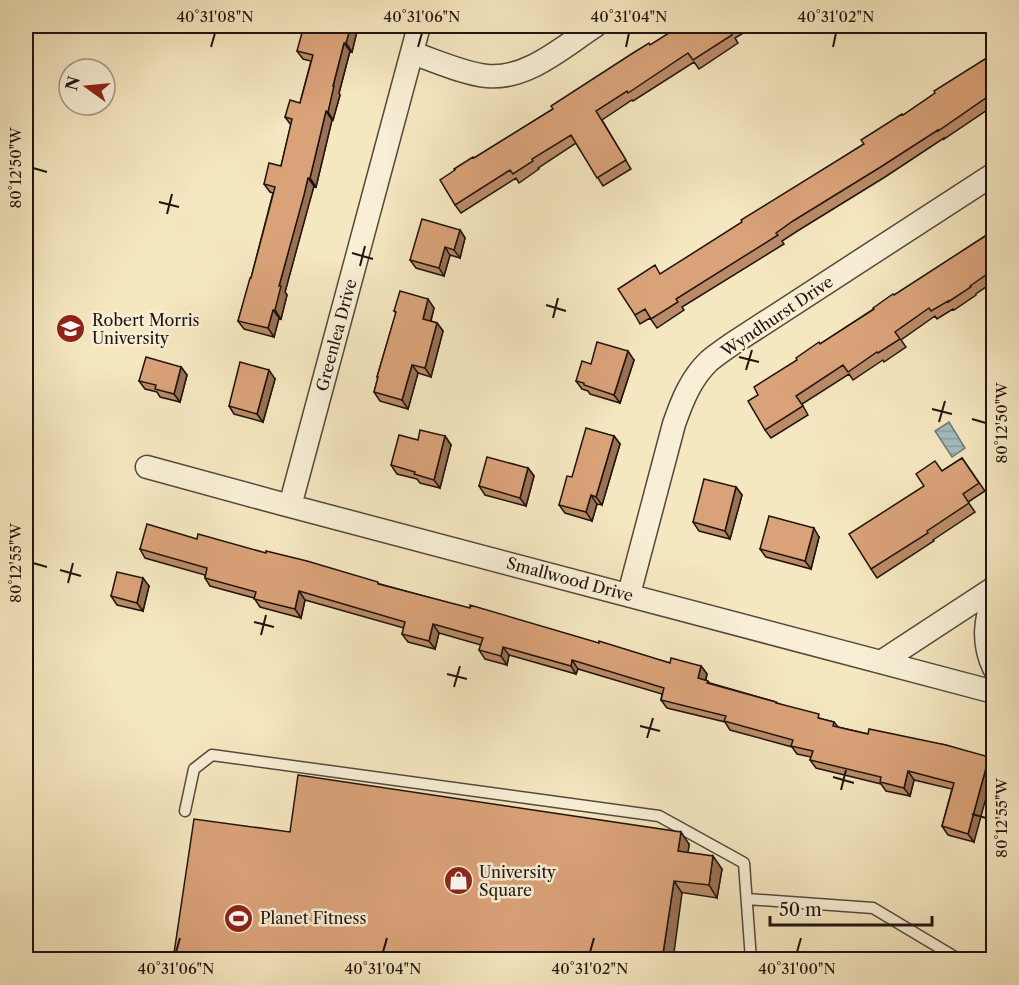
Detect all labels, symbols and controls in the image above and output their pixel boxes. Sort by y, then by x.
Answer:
text: 40°31'08"N [176,7,254,26]
text: 40°31'06"N [384,7,460,26]
text: 40°31'04"N [591,7,667,26]
text: 40°31'02"N [798,7,874,26]
north arrow [57,57,117,117]
text: N [61,74,84,92]
text: 80°12'50"W [6,127,25,209]
street label: Wyndhurst Drive [717,271,837,361]
street label: Greenlea Drive [311,277,361,393]
place label: Robert Morris University [92,310,200,348]
school or university icon: Robert Morris University [55,313,87,345]
text: 80°12'50"W [992,382,1011,464]
text: 80°12'55"W [6,523,25,603]
street label: Smallwood Drive [504,552,636,606]
text: 80°12'55"W [992,778,1011,858]
place label: University Square [479,862,557,900]
shop icon: University Square [442,865,474,897]
scale bar [770,889,932,927]
text: 50 m [779,899,822,921]
sports icon: Planet Fitness [223,902,255,934]
place label: Planet Fitness [260,908,366,928]
text: 40°31'06"N [138,959,214,978]
text: 40°31'04"N [345,959,421,978]
text: 40°31'02"N [552,959,628,978]
text: 40°31'00"N [758,959,836,978]

